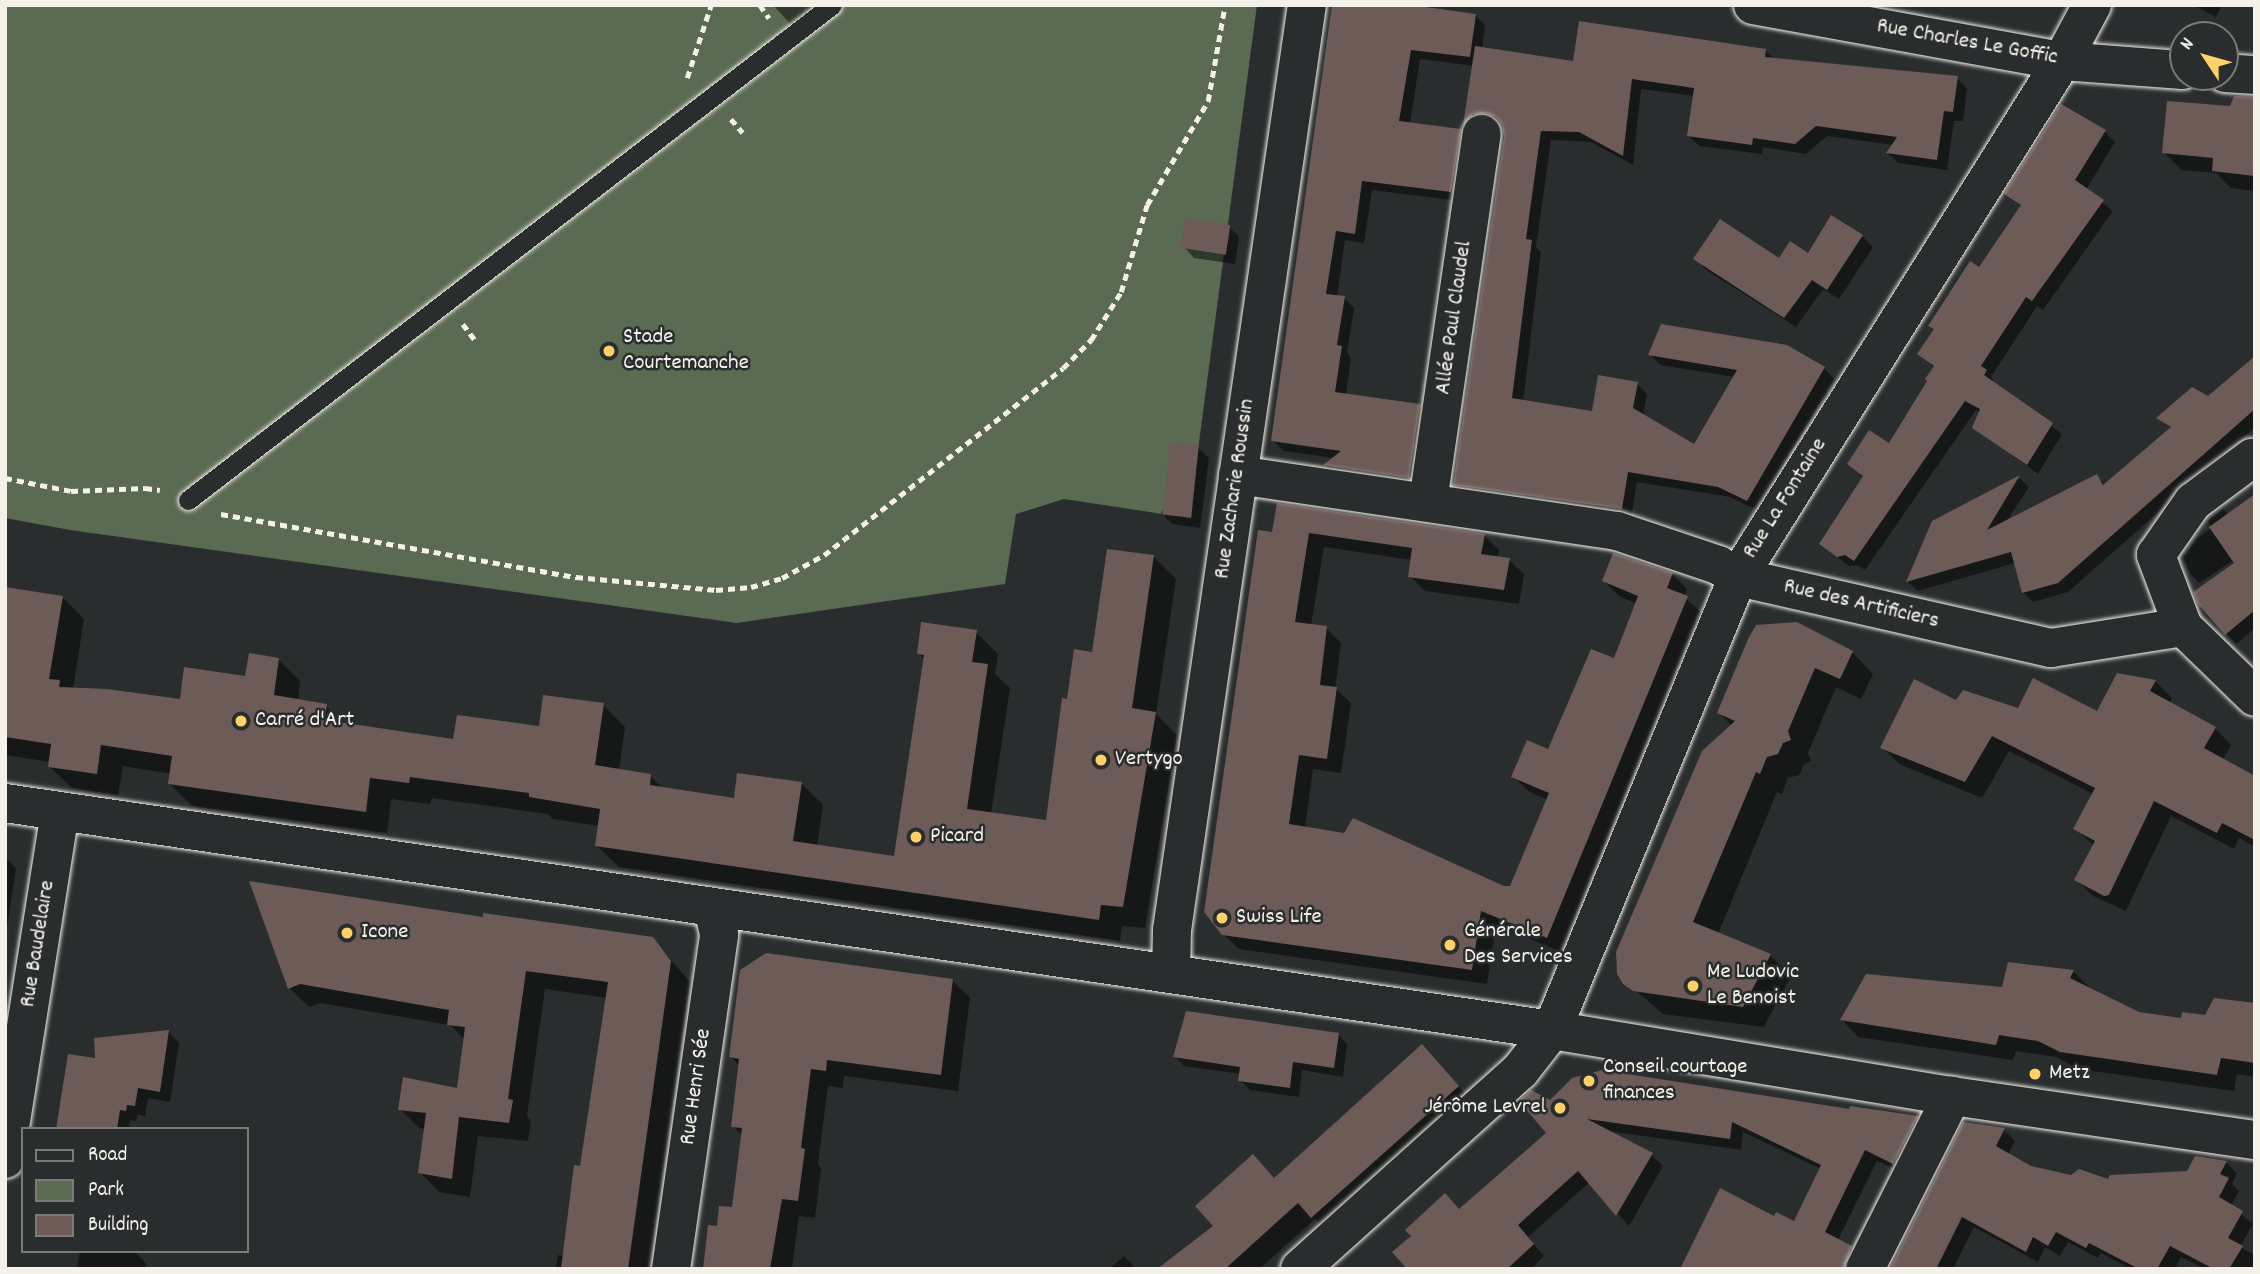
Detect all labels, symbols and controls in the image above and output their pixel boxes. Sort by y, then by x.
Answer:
street label: Rue Charles Le Goffic [1874,13,2060,73]
north arrow [2169,21,2239,91]
text: N [2175,33,2202,56]
street label: Allée Paul Claudel [1431,240,1479,396]
place label: Stade Courtemanche [623,324,749,378]
marker: Stade Courtemanche [601,343,617,359]
street label: Rue Zacharie Roussin [1210,397,1262,581]
street label: Rue La Fontaine [1738,433,1834,565]
street label: Rue des Artificiers [1781,574,1941,636]
place label: Carré d'Art [255,707,354,735]
marker: Carré d'Art [233,713,249,729]
place label: Vertygo [1115,746,1183,774]
marker: Vertygo [1093,752,1109,768]
place label: Picard [930,823,984,851]
marker: Picard [908,829,924,845]
street label: Rue Baudelaire [15,879,63,1009]
place label: Swiss Life [1236,904,1322,932]
marker: Swiss Life [1214,910,1230,926]
place label: Générale Des Services [1464,918,1573,972]
place label: Icone [361,919,408,947]
marker: Icone [339,925,355,941]
marker: Générale Des Services [1442,937,1458,953]
place label: Me Ludovic Le Benoist [1707,959,1799,1013]
marker: Me Ludovic Le Benoist [1685,978,1701,994]
street label: Rue Henri Sée [675,1027,719,1147]
place label: Conseil courtage finances [1603,1054,1747,1108]
place label: Metz [2049,1060,2090,1088]
marker: Metz [2027,1066,2043,1082]
marker: Conseil courtage finances [1581,1073,1597,1089]
place label: Jérôme Levrel [1425,1094,1546,1122]
marker: Jérôme Levrel [1552,1100,1568,1116]
legend [21,1127,248,1253]
text: Road [88,1141,127,1171]
text: Park [88,1176,124,1206]
text: Building [88,1211,148,1241]

